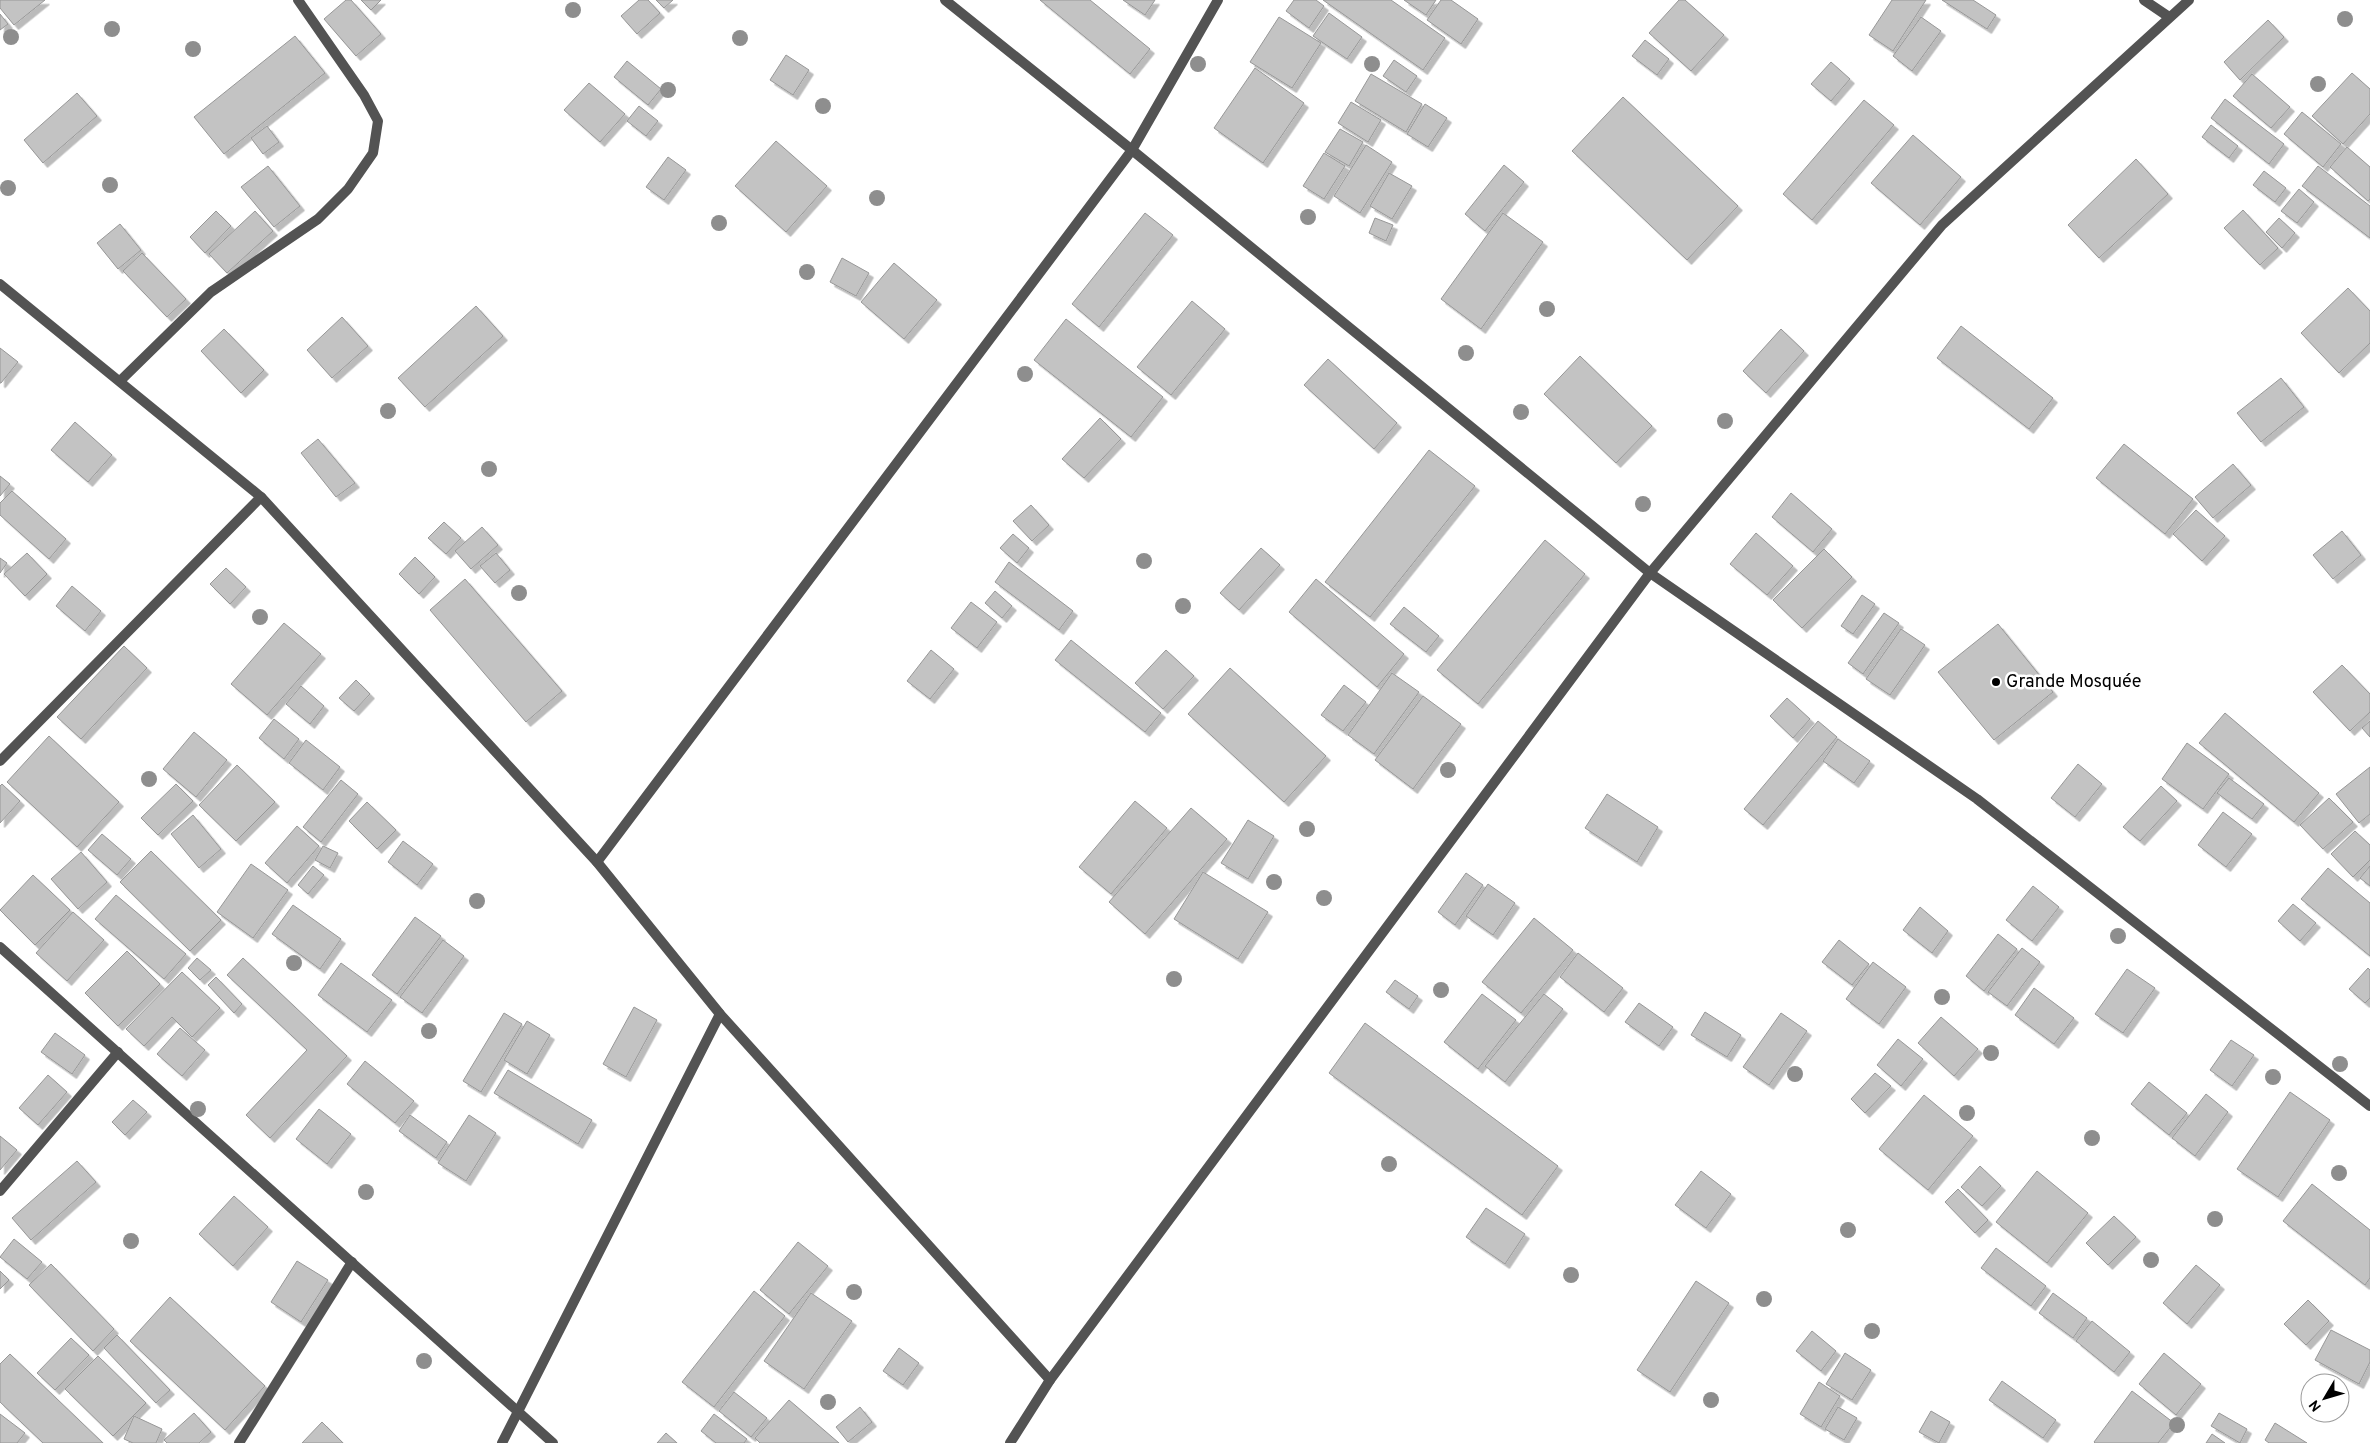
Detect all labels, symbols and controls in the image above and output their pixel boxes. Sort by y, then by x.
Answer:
place label: Grande Mosquée [2006,671,2141,694]
marker: Grande Mosquée [1990,676,2002,688]
north arrow [2300,1373,2350,1423]
text: N [2306,1396,2326,1414]

